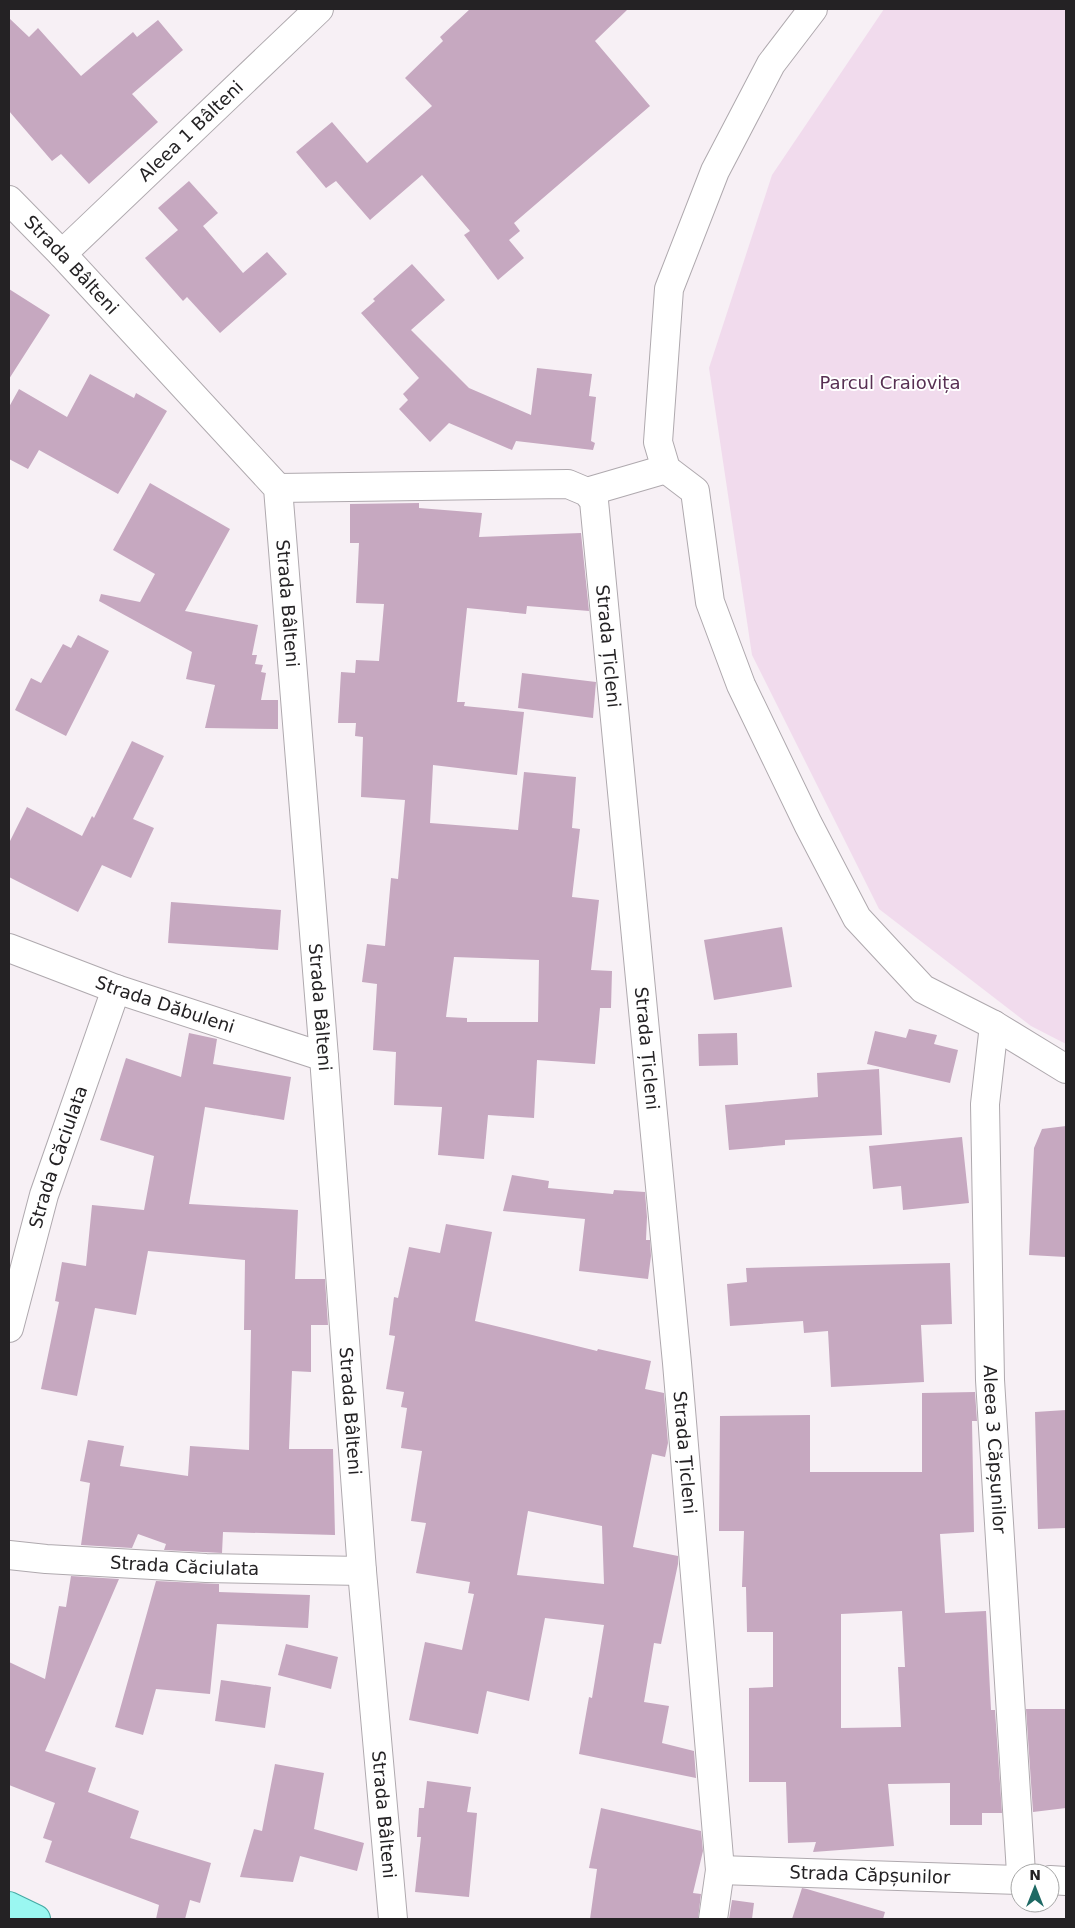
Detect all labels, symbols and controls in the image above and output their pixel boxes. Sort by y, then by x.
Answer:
street label: Aleea 1 Bâlteni [134,76,247,185]
street label: Strada Bâlteni [20,211,123,318]
park label: Parcul Craiovița [820,372,960,393]
street label: Strada Bâlteni [272,539,303,668]
street label: Strada Țicleni [592,584,625,709]
street label: Strada Bâlteni [305,942,336,1072]
street label: Strada Dăbuleni [93,971,237,1037]
street label: Strada Țicleni [631,986,664,1111]
street label: Strada Căciulata [25,1083,91,1231]
street label: Strada Bâlteni [335,1346,366,1476]
street label: Aleea 3 Căpșunilor [980,1365,1011,1535]
street label: Strada Țicleni [669,1390,701,1515]
street label: Strada Căciulata [110,1552,259,1579]
street label: Strada Bâlteni [368,1750,400,1879]
street label: Strada Căpșunilor [789,1861,951,1888]
north arrow [1010,1863,1060,1913]
text: N [1029,1867,1041,1883]

